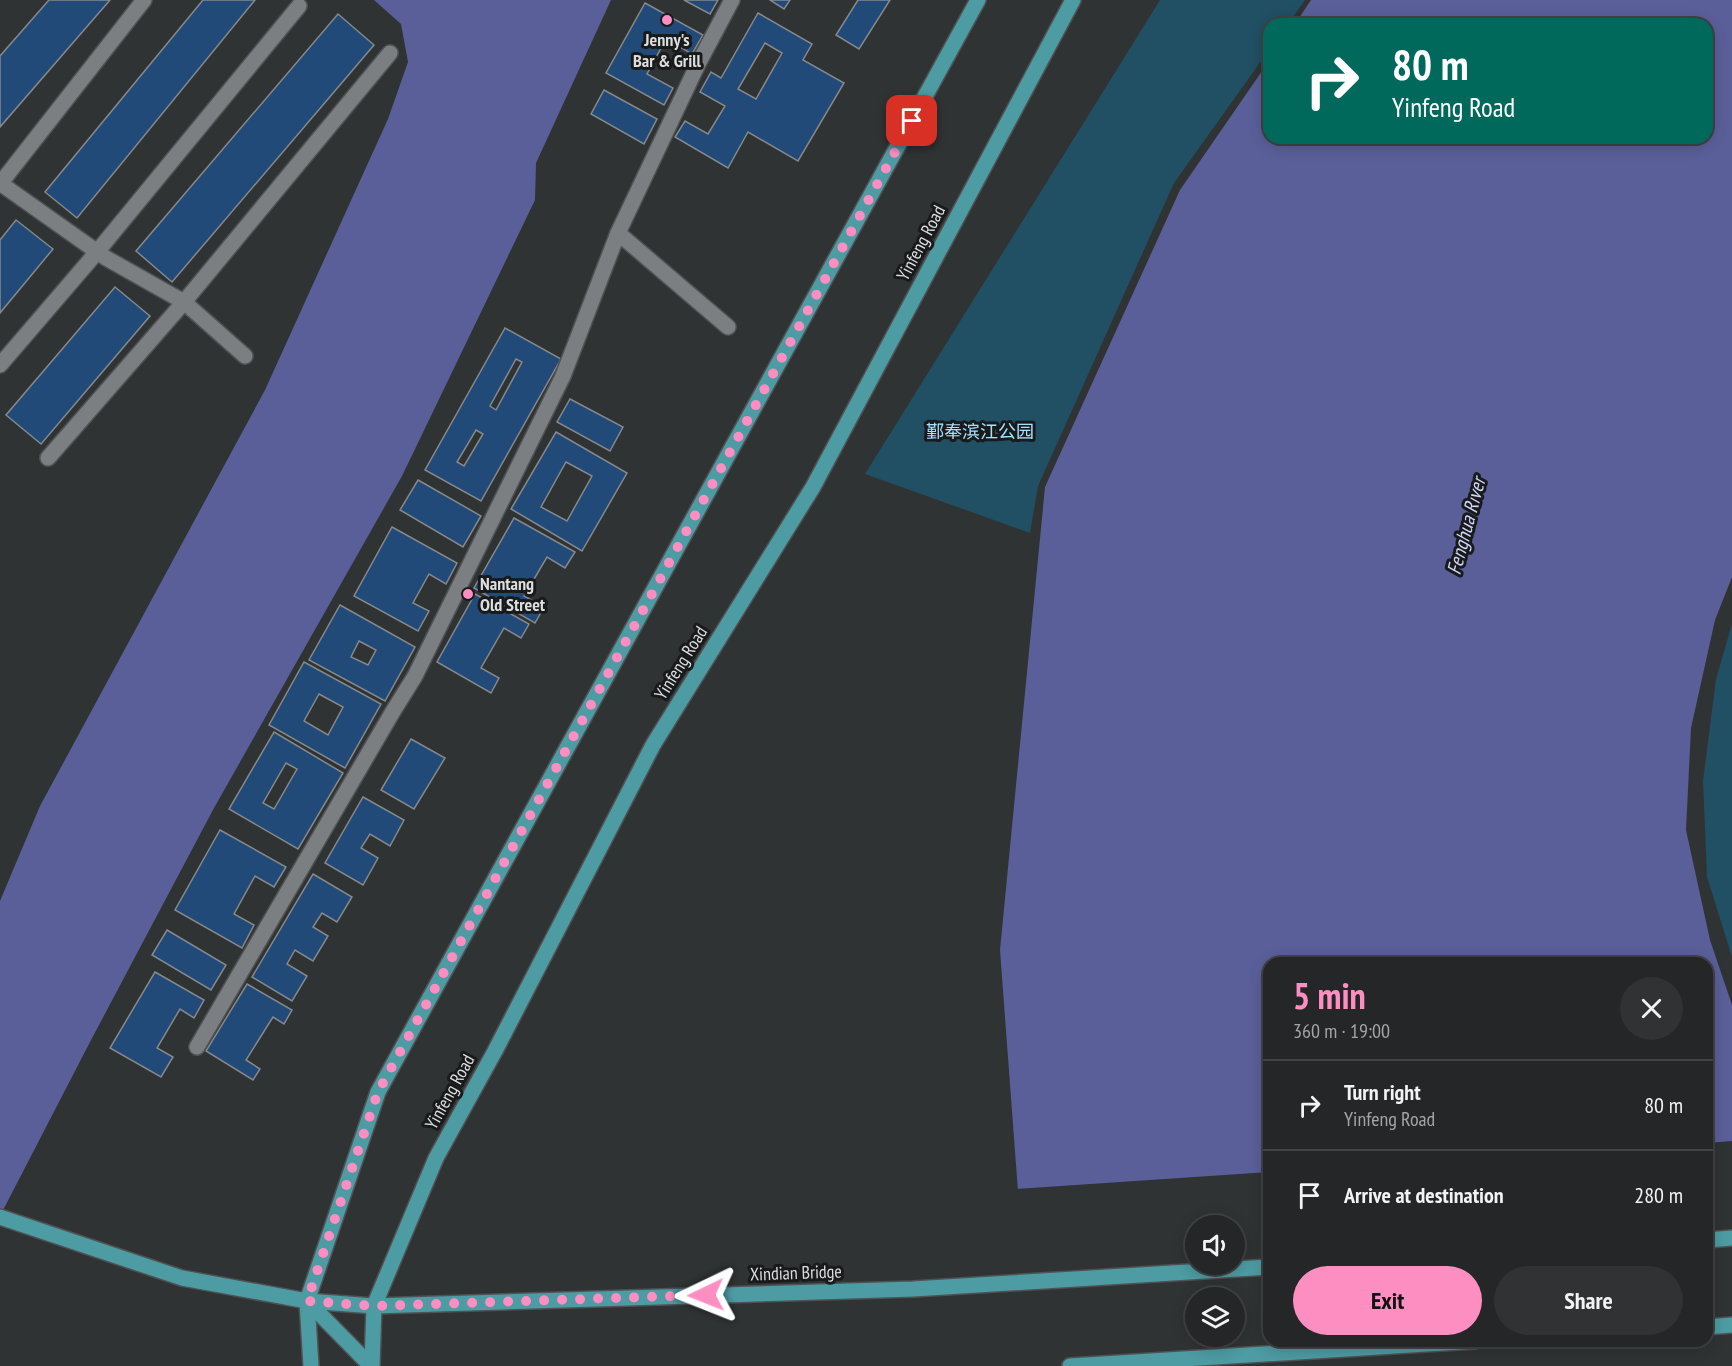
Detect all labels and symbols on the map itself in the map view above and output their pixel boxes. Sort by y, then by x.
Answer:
marker: Jenny's Bar & Grill [660,13,674,27]
place label: Jenny's Bar & Grill [633,28,702,72]
pin [886,95,937,146]
street label: Yinfeng Road [891,201,950,284]
park label: 鄞奉滨江公园 [926,420,1034,443]
water label: Fenghua Rıver [1441,472,1492,577]
place label: Nantang Old Street [480,572,546,616]
marker: Nantang Old Street [461,587,475,601]
street label: Yinfeng Road [649,622,712,704]
street label: Yinfeng Road [420,1050,480,1133]
street label: Xindian Bridge [750,1259,842,1286]
position arrow [674,1263,738,1327]

